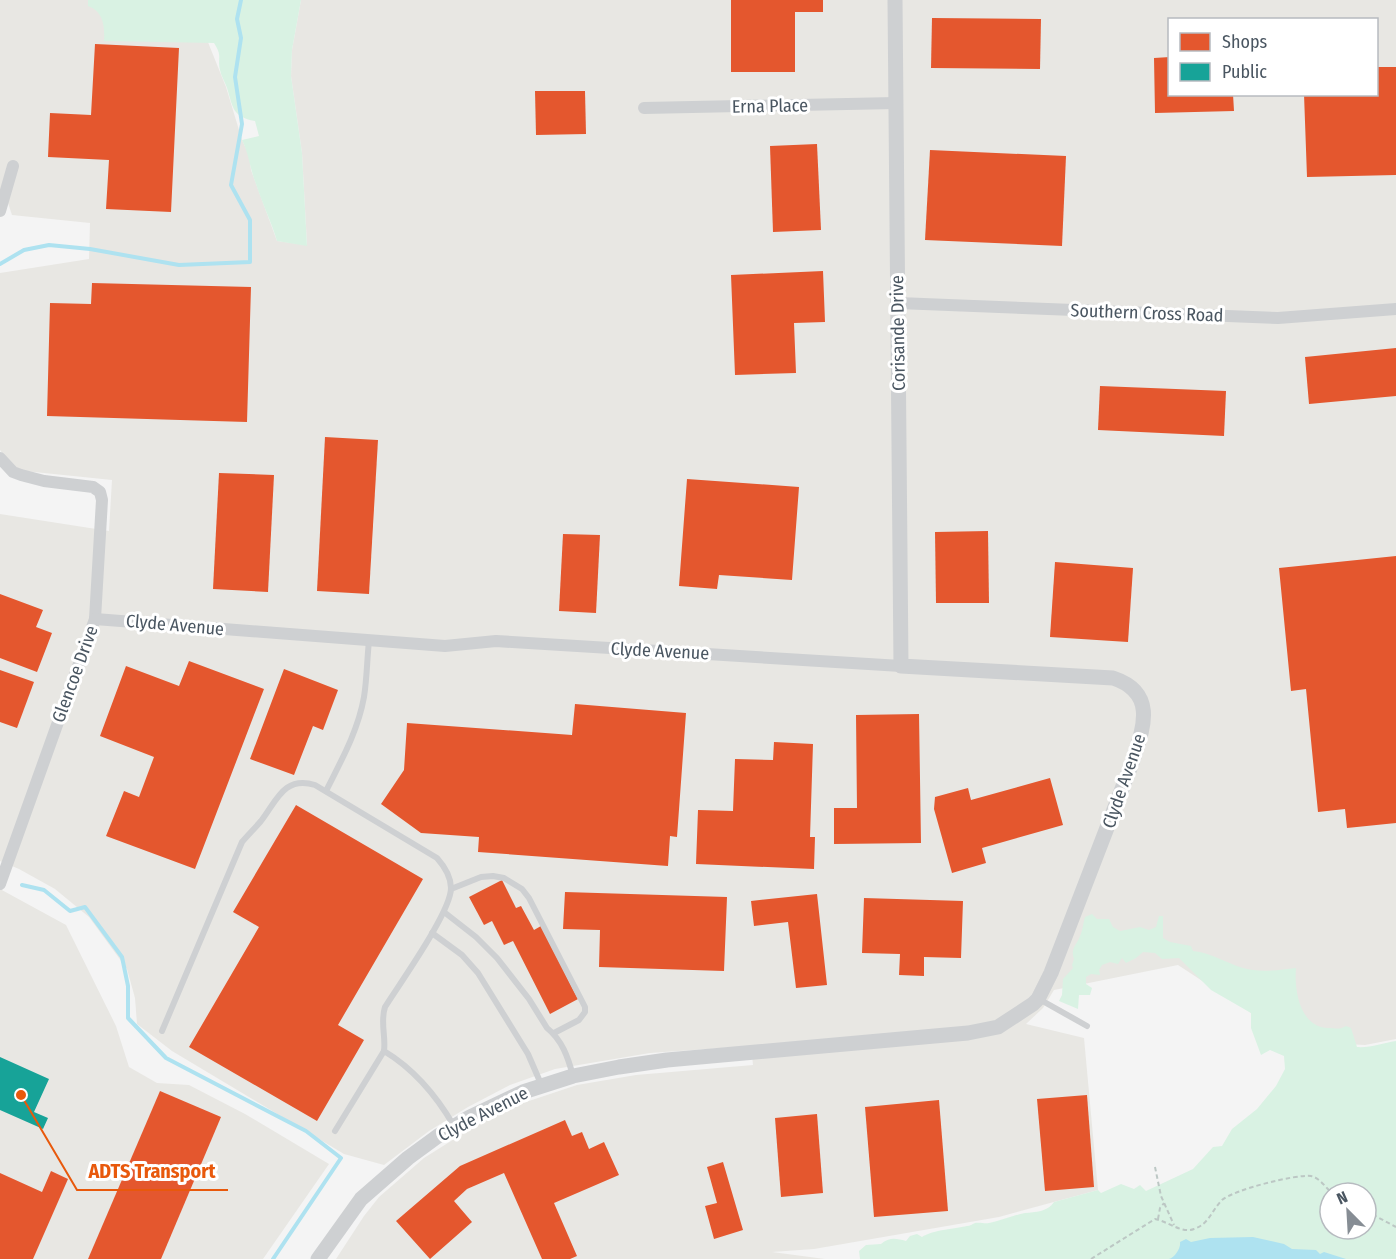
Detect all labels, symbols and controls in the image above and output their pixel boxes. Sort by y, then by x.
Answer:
legend [1168,18,1378,96]
text: Shops [1222,31,1267,53]
text: Public [1222,61,1267,83]
street label: Erna Place [732,94,808,118]
street label: Corisande Drive [886,275,910,391]
street label: Southern Cross Road [1070,299,1224,327]
street label: Clyde Avenue [125,610,225,640]
street label: Glencoe Drive [47,622,103,725]
street label: Clyde Avenue [610,637,710,665]
street label: Clyde Avenue [1098,731,1150,831]
street label: Clyde Avenue [434,1082,532,1146]
callout: ADTS Transport [77,1152,228,1190]
text: ADTS Transport [87,1159,216,1183]
north arrow [1318,1181,1378,1241]
text: N [1334,1187,1350,1208]

